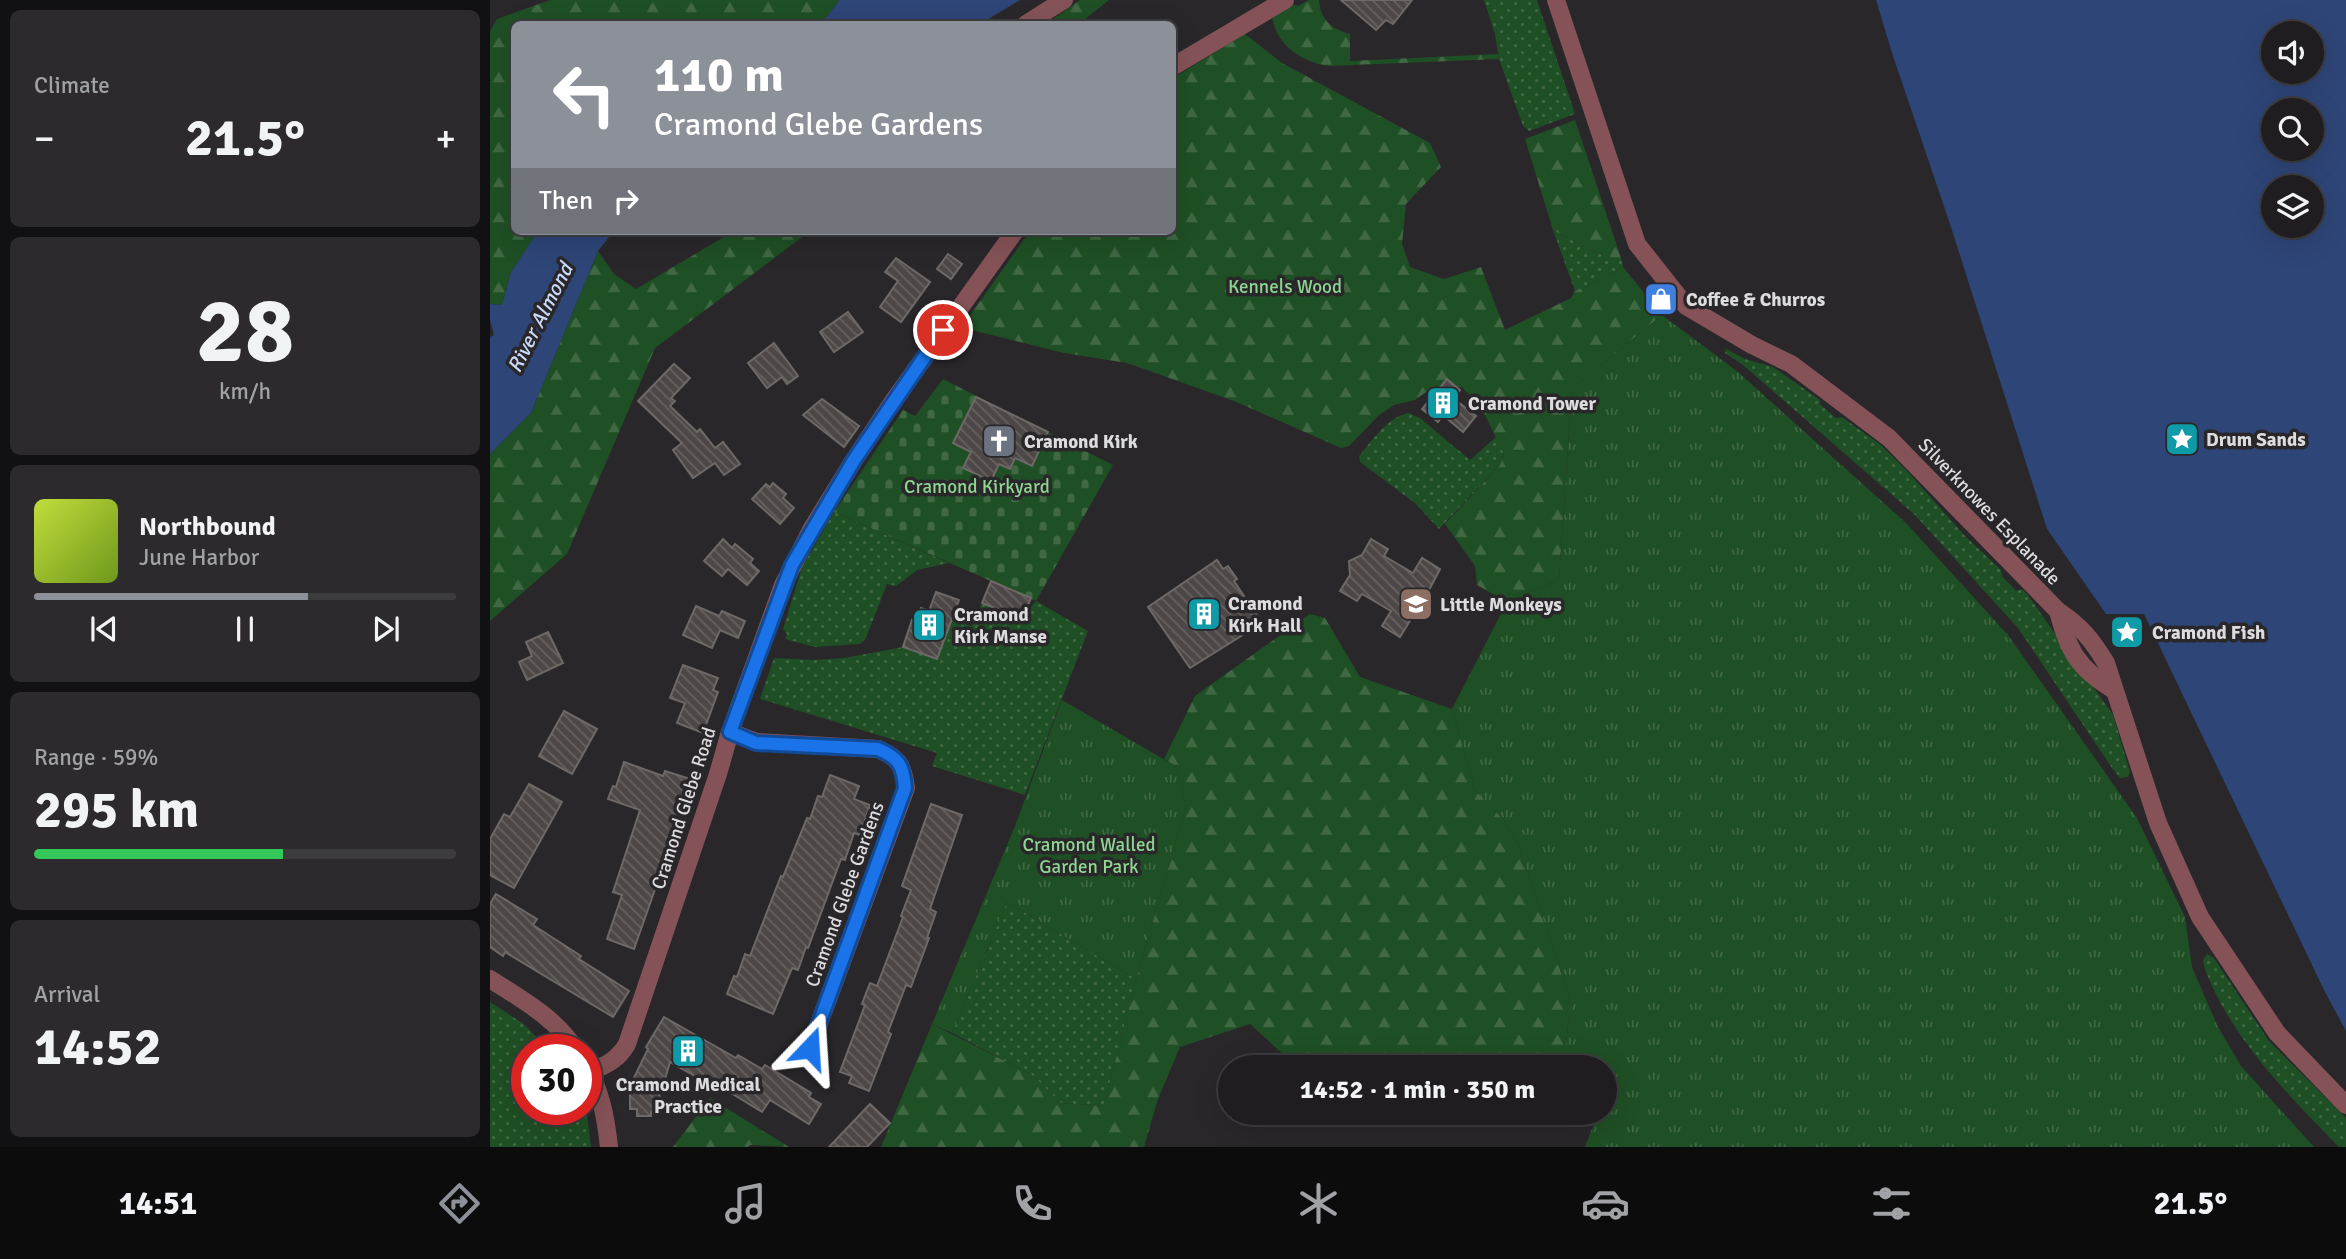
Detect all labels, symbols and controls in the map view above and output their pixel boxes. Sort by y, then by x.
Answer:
map controls [2261,21,2324,238]
button: sound [2261,21,2324,84]
text: 110 m [654,45,784,105]
icon: left [539,49,630,140]
text: Climate [34,71,110,100]
button: search [2261,98,2324,161]
text: Cramond Glebe Gardens [654,105,983,144]
text: 21.5° [185,106,305,170]
text: − [34,115,55,162]
text: + [435,115,456,162]
button: layers [2261,175,2324,238]
icon: right [607,182,645,220]
text: Then [539,185,593,217]
water label: River Almond [501,256,580,377]
text: 28 [196,275,294,388]
park label: Kennels Wood [1228,275,1342,299]
shop icon: Coffee & Churros [1642,280,1680,318]
place label: Coffee & Churros [1686,288,1825,312]
pin [913,300,973,360]
icon: arrive [924,311,962,349]
text: km/h [219,377,271,406]
building icon: Cramond Tower [1424,384,1462,422]
place label: Cramond Tower [1468,392,1596,416]
place icon: Drum Sands [2163,420,2201,458]
church icon: Cramond Kirk [980,422,1018,460]
place label: Drum Sands [2206,428,2306,452]
place label: Cramond Kirk [1024,430,1138,454]
street label: Silverknowes Esplanade [1913,433,2066,590]
park label: Cramond Kirkyard [904,475,1050,499]
text: Northbound [139,511,276,543]
text: June Harbor [139,543,259,572]
school or university icon: Little Monkeys [1397,585,1435,623]
place label: Cramond Kirk Hall [1228,592,1303,638]
place label: Little Monkeys [1440,593,1562,617]
building icon: Cramond Kirk Hall [1185,595,1223,633]
place label: Cramond Kirk Manse [954,603,1047,649]
building icon: Cramond Kirk Manse [910,606,948,644]
icon: previous [85,610,123,648]
icon: pause [226,610,264,648]
icon: next [367,610,405,648]
place icon: Cramond Fish [2108,613,2146,651]
place label: Cramond Fish [2152,621,2265,645]
street label: Cramond Glebe Road [646,724,721,892]
text: Range · 59% [34,743,158,772]
text: 295 km [34,778,199,842]
street label: Cramond Glebe Gardens [800,798,890,990]
park label: Cramond Walled Garden Park [1022,833,1156,879]
text: Arrival [34,980,100,1009]
position arrow [773,1011,847,1085]
text: 14:52 [34,1015,162,1079]
building icon: Cramond Medical Practice [669,1032,707,1070]
speed limit sign: 30 [511,1034,602,1125]
place label: Cramond Medical Practice [616,1073,760,1119]
text: 14:52 · 1 min · 350 m [1300,1074,1535,1106]
icon: directions [435,1179,484,1228]
icon: music [721,1179,770,1228]
icon: phone [1008,1179,1057,1228]
icon: climate [1294,1179,1343,1228]
icon: car [1581,1179,1630,1228]
icon: filters [1867,1179,1916,1228]
text: 14:51 [119,1184,197,1223]
text: 21.5° [2153,1184,2227,1223]

